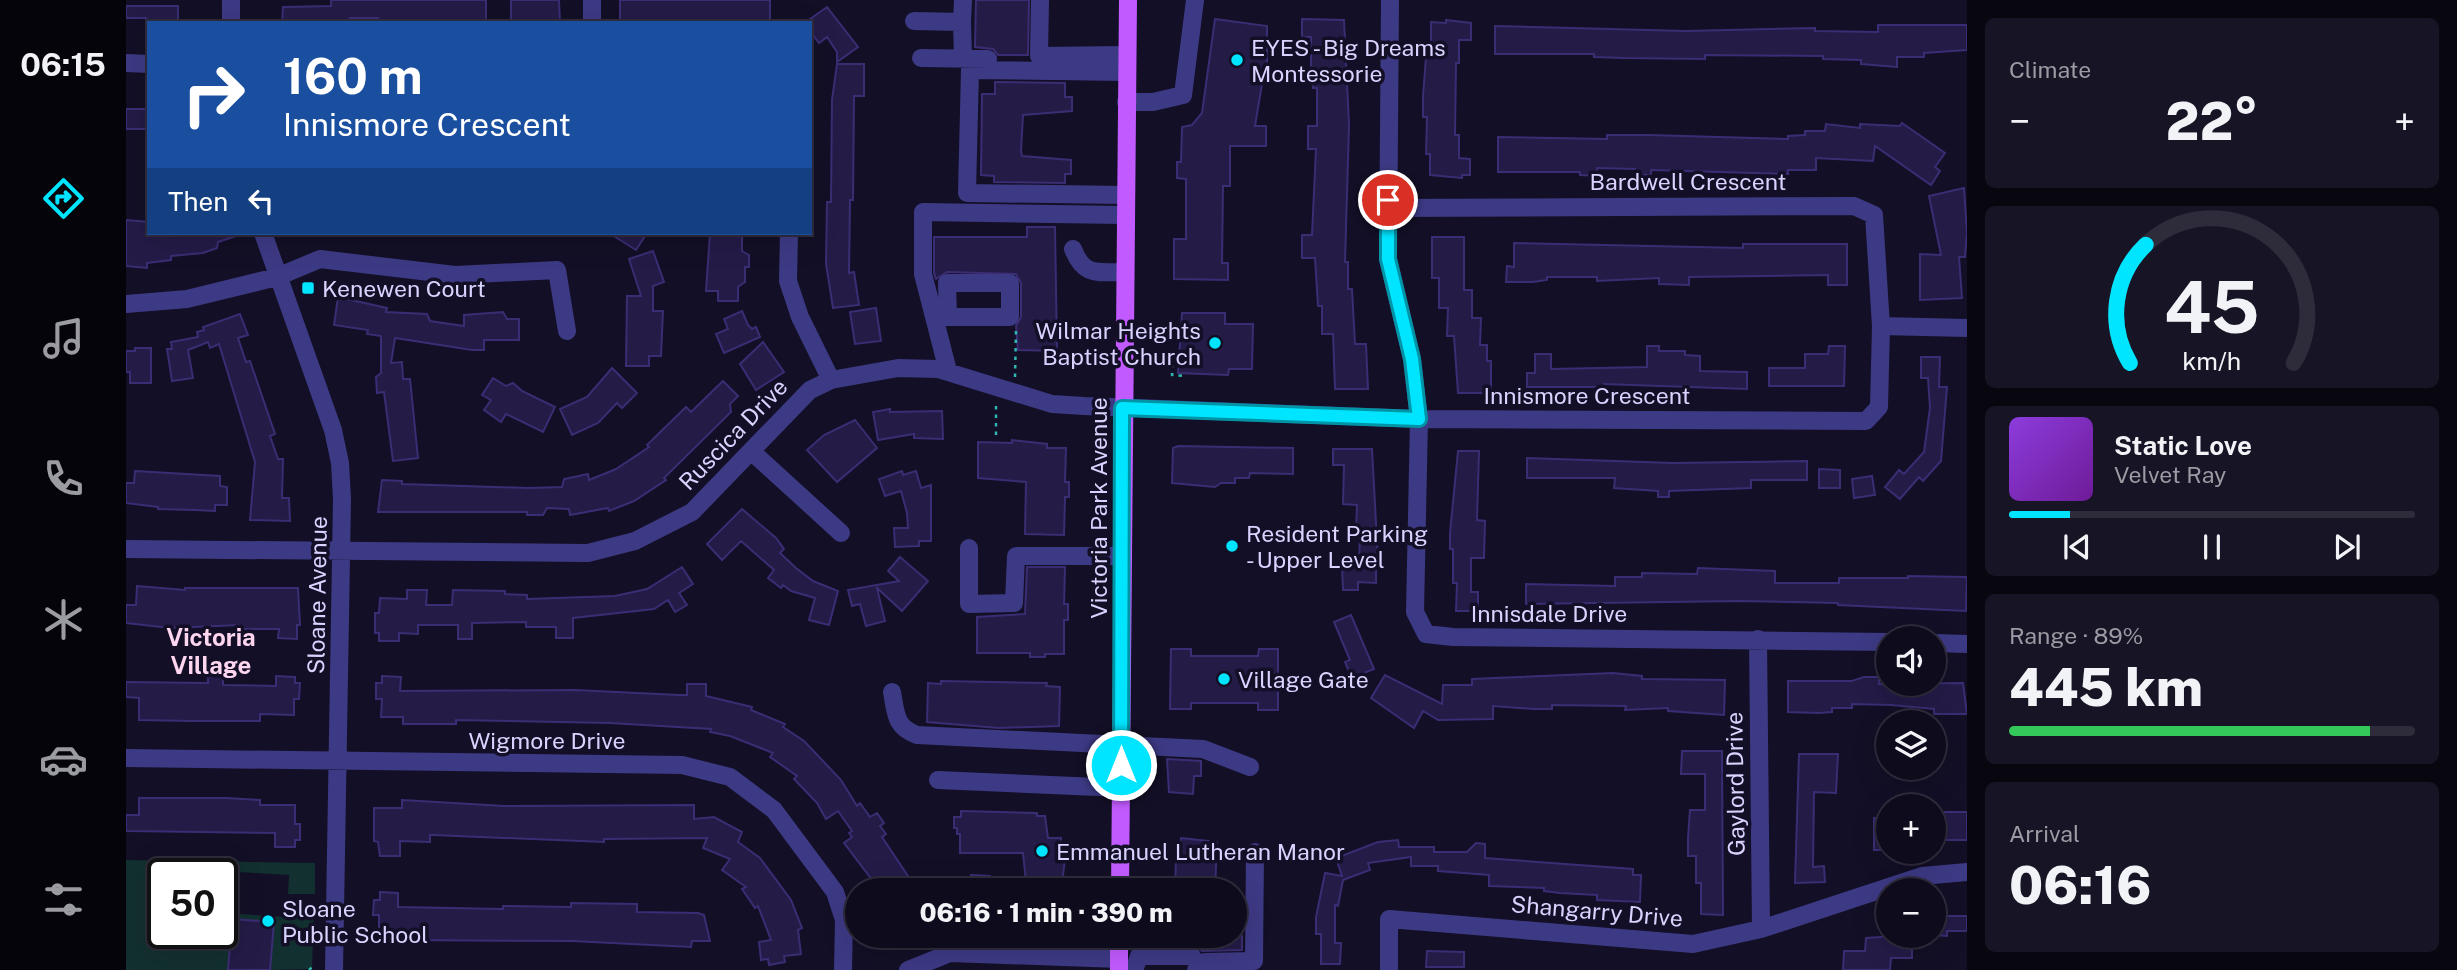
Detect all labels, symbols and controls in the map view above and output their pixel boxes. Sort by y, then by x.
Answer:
place label: EYES - Big Dreams Montessorie [1251,34,1446,87]
text: 06:15 [20,46,106,83]
text: 160 m [283,47,423,105]
icon: right [168,49,259,140]
marker: EYES - Big Dreams Montessorie [1229,52,1245,68]
text: Climate [2009,56,2091,83]
text: 22° [2166,91,2258,152]
text: − [2009,99,2030,144]
text: + [2394,99,2415,144]
text: Innismore Crescent [283,106,571,143]
street label: Bardwell Crescent [1590,168,1787,195]
pin [1358,170,1418,230]
icon: directions [39,174,88,223]
icon: arrive [1369,181,1407,219]
icon: left [242,182,280,220]
text: Then [168,186,228,217]
text: 45 [2164,264,2260,349]
place label: Kenewen Court [322,275,486,302]
marker: Kenewen Court [300,280,316,296]
icon: music [39,314,88,363]
place label: Wilmar Heights Baptist Church [1035,317,1201,370]
marker: Wilmar Heights Baptist Church [1207,335,1223,351]
text: km/h [2183,346,2241,376]
street label: Ruscica Drive [673,373,793,495]
street label: Innismore Crescent [1484,382,1690,409]
street label: Victoria Park Avenue [1085,397,1112,619]
text: Static Love [2114,430,2252,461]
icon: phone [39,454,88,503]
text: Velvet Ray [2114,461,2226,488]
street label: Sloane Avenue [302,516,332,674]
place label: Resident Parking - Upper Level [1246,520,1428,573]
icon: previous [2058,528,2096,566]
icon: pause [2193,528,2231,566]
icon: next [2328,528,2366,566]
marker: Resident Parking - Upper Level [1224,538,1240,554]
icon: climate [39,595,88,644]
street label: Innisdale Drive [1471,600,1627,627]
text: Range · 89% [2009,622,2143,649]
district label: Victoria Village [166,623,256,679]
map controls [1876,626,1946,948]
button: sound [1876,626,1946,696]
text: 445 km [2009,657,2203,718]
place label: Village Gate [1238,666,1369,693]
marker: Village Gate [1216,671,1232,687]
button: layers [1876,710,1946,780]
street label: Gaylord Drive [1720,712,1750,856]
street label: Wigmore Drive [468,727,626,754]
position arrow [1084,728,1158,802]
icon: car [39,735,88,784]
button: + [1876,794,1946,864]
text: Arrival [2009,820,2080,847]
place label: Emmanuel Lutheran Manor [1056,838,1345,865]
marker: Emmanuel Lutheran Manor [1034,843,1050,859]
text: 06:16 [2009,855,2152,916]
speed limit sign: 50 [147,858,238,949]
icon: filters [39,875,88,924]
button: − [1876,878,1946,948]
street label: Shangarry Drive [1510,890,1684,932]
place label: Sloane Public School [282,895,428,948]
text: 06:16 · 1 min · 390 m [919,897,1173,928]
marker: Sloane Public School [260,913,276,929]

